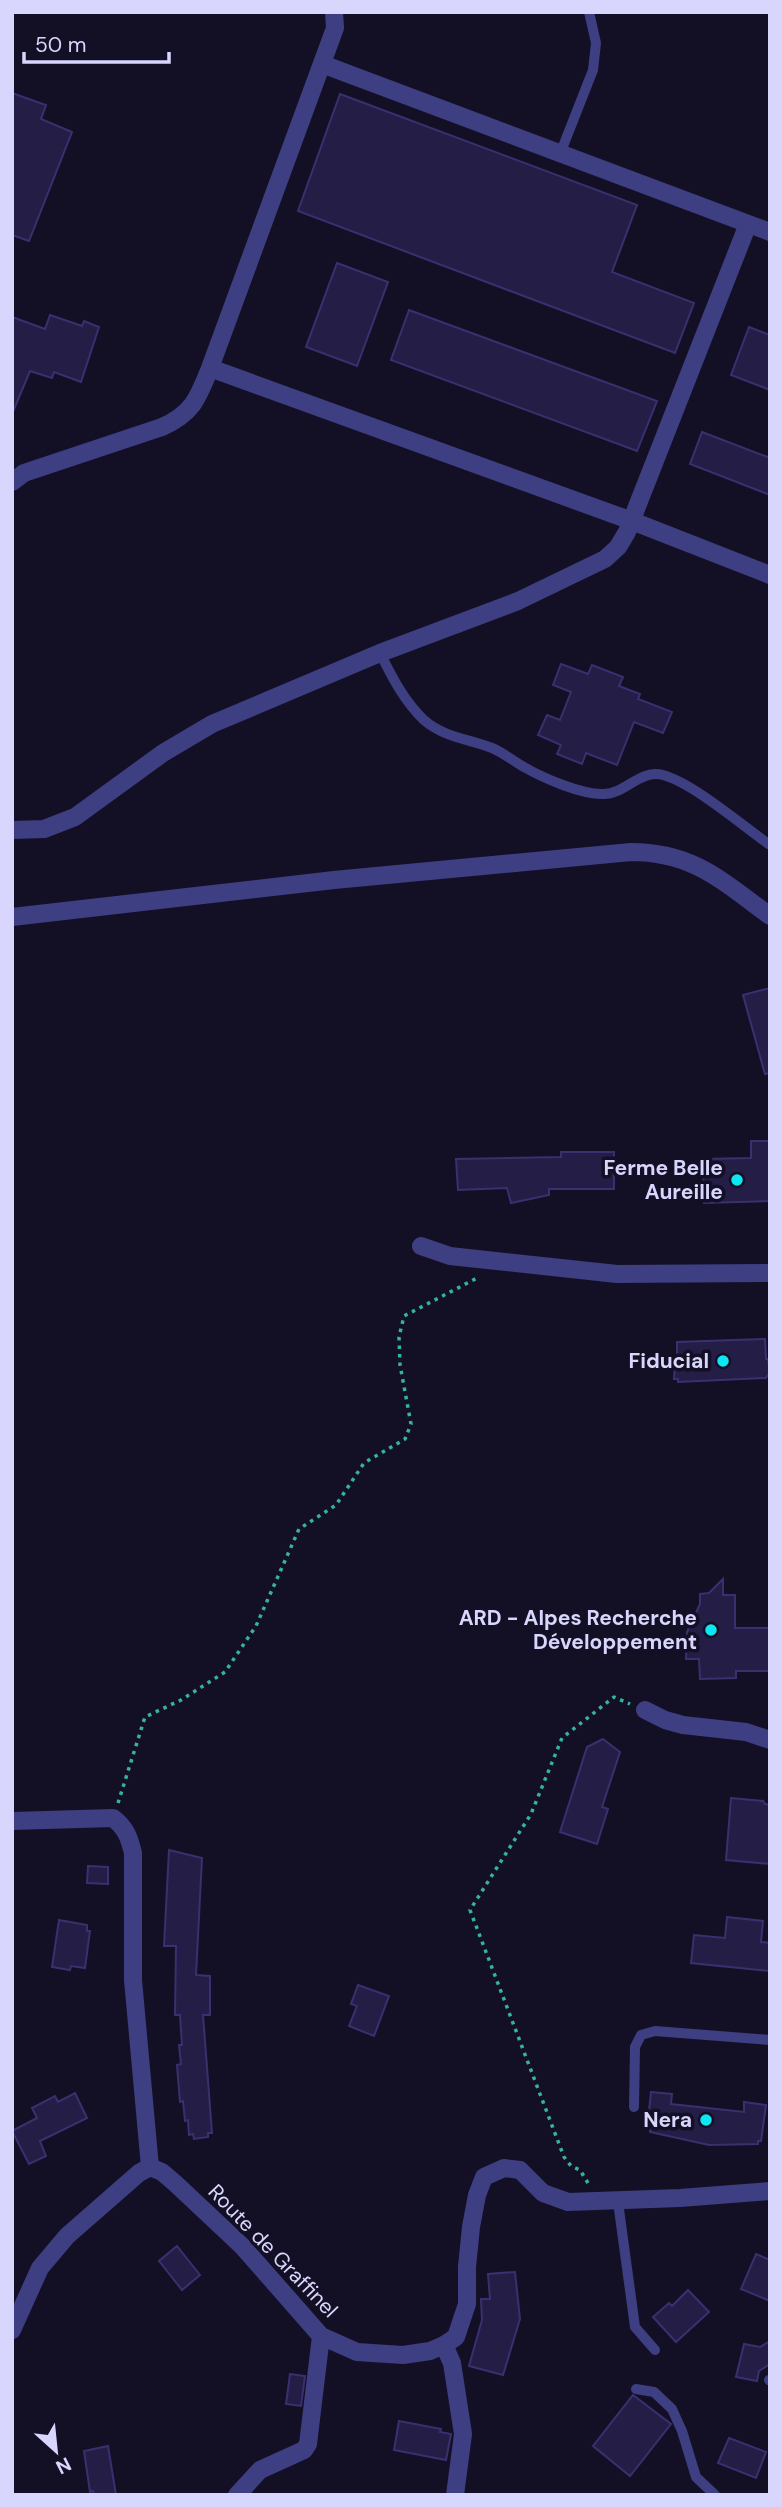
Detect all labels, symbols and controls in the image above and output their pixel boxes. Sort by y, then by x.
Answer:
scale bar [24,21,170,65]
text: 50 m [35,31,86,59]
place label: Ferme Belle Aureille [603,1154,723,1206]
marker: Ferme Belle Aureille [729,1172,745,1188]
place label: Fiducial [628,1347,709,1375]
marker: Fiducial [715,1353,731,1369]
place label: ARD - Alpes Recherche Développement [459,1604,697,1656]
marker: ARD - Alpes Recherche Développement [703,1622,719,1638]
place label: Nera [643,2106,692,2134]
marker: Nera [698,2112,714,2128]
street label: Route de Graffinel [202,2178,344,2324]
north arrow [21,2416,91,2486]
text: N [52,2451,75,2480]

